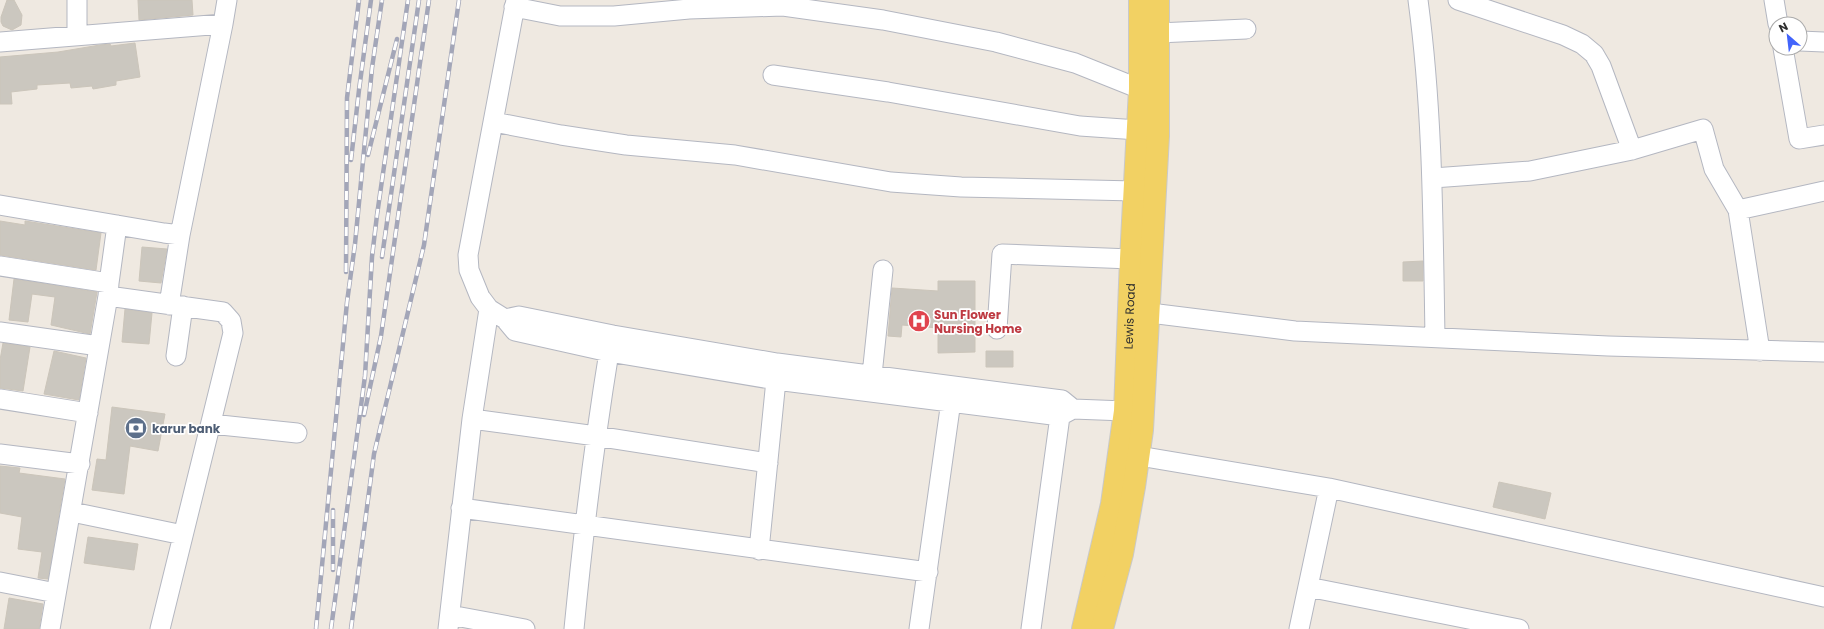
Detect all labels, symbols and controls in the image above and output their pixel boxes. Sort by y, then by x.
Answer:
north arrow [1768,16,1808,56]
text: N [1776,18,1791,36]
street label: Lewis Road [1119,283,1139,350]
place label: Sun Flower Nursing Home [934,306,1022,337]
hospital icon: Sun Flower Nursing Home [906,308,932,334]
bank icon: karur bank [123,415,149,441]
place label: karur bank [152,420,221,437]

